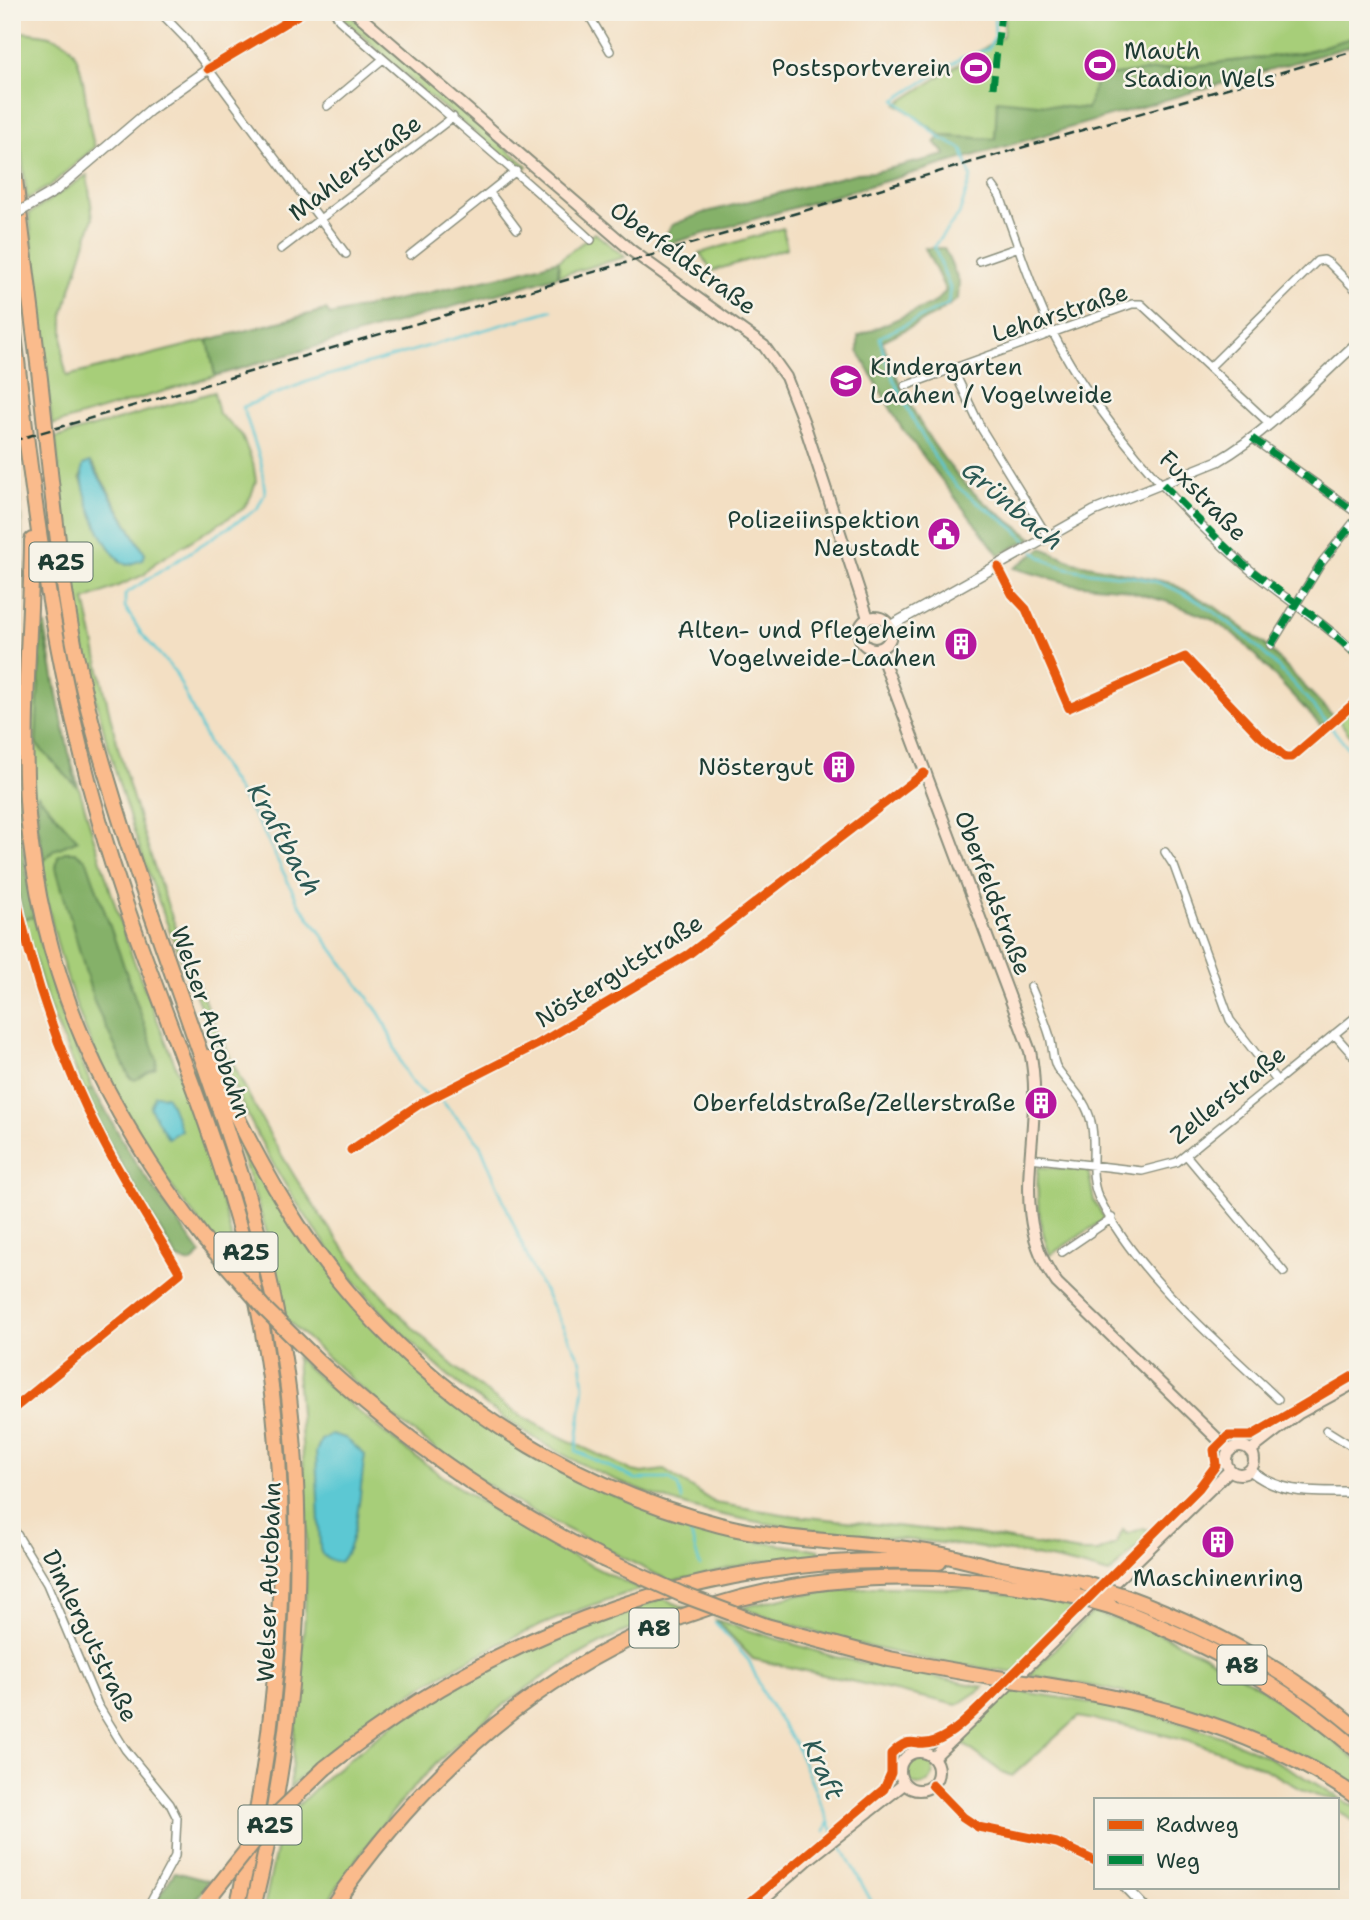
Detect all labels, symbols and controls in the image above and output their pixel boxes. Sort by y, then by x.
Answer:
place label: Mauth Stadion Wels [1124,35,1275,95]
sports icon: Mauth Stadion Wels [1081,46,1119,84]
sports icon: Postsportverein [957,49,995,87]
place label: Postsportverein [772,52,951,84]
street label: Mahlerstraße [282,107,428,229]
street label: Oberfeldstraße [603,194,763,322]
street label: Leharstraße [988,276,1132,350]
place label: Kindergarten Laahen / Vogelweide [870,351,1113,411]
school or university icon: Kindergarten Laahen / Vogelweide [827,362,865,400]
street label: Fuxstraße [1152,444,1254,548]
water label: Grünbach [955,452,1071,558]
place label: Polizeiinspektion Neustadt [727,504,920,564]
public building icon: Polizeiinspektion Neustadt [925,515,963,553]
road number: A25 [29,542,92,582]
place label: Alten- und Pflegeheim Vogelweide-Laahen [677,614,936,674]
building icon: Alten- und Pflegeheim Vogelweide-Laahen [942,625,980,663]
building icon: Nöstergut [820,748,858,786]
place label: Nöstergut [698,751,814,783]
water label: Kraftbach [240,776,330,902]
street label: Oberfeldstraße [947,806,1039,980]
street label: Nöstergutstraße [529,907,709,1035]
street label: Welser Autobahn [163,922,259,1122]
street label: Zellerstraße [1163,1038,1293,1152]
building icon: Oberfeldstraße/Zellerstraße [1022,1084,1060,1122]
place label: Oberfeldstraße/Zellerstraße [693,1087,1016,1119]
road number: A25 [215,1232,278,1272]
street label: Welser Autobahn [250,1481,288,1683]
building icon: Maschinenring [1199,1523,1237,1561]
street label: Dimlergutstraße [34,1545,146,1727]
place label: Maschinenring [1133,1562,1303,1594]
road number: A8 [630,1609,678,1648]
road number: A8 [1218,1646,1266,1684]
water label: Kraft [795,1733,853,1806]
legend [1094,1798,1338,1888]
road number: A25 [238,1806,302,1844]
text: Radweg [1156,1811,1239,1839]
text: Weg [1156,1847,1200,1875]

